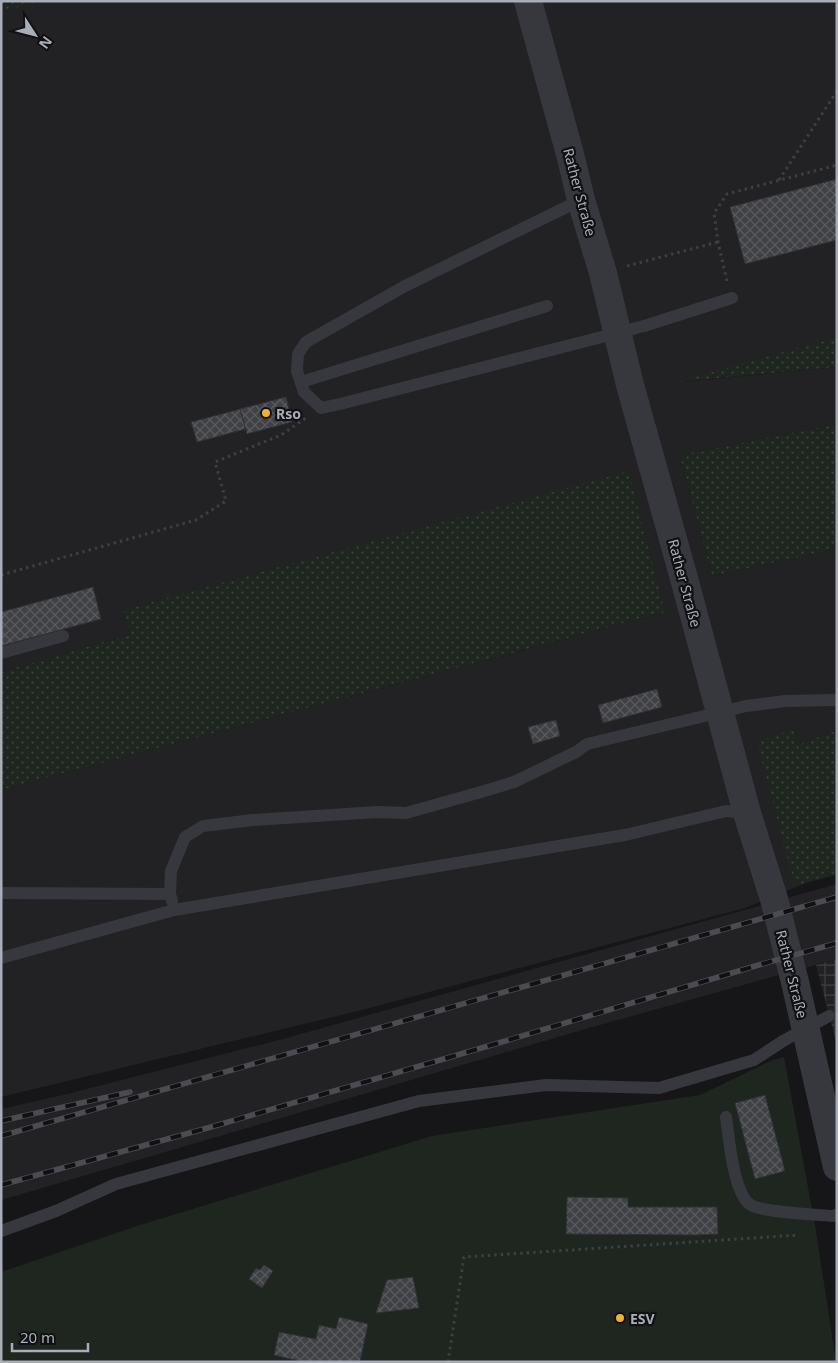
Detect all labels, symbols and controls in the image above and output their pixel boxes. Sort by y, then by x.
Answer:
north arrow [10,10,60,60]
text: N [35,33,57,53]
street label: Rather Straße [559,146,601,238]
place label: Rso [276,404,301,423]
marker: Rso [260,407,272,419]
street label: Rather Straße [664,537,706,629]
street label: Rather Straße [772,928,812,1020]
place label: ESV [630,1309,656,1328]
marker: ESV [614,1312,626,1324]
scale bar [12,1320,89,1352]
text: 20 m [20,1327,55,1347]

